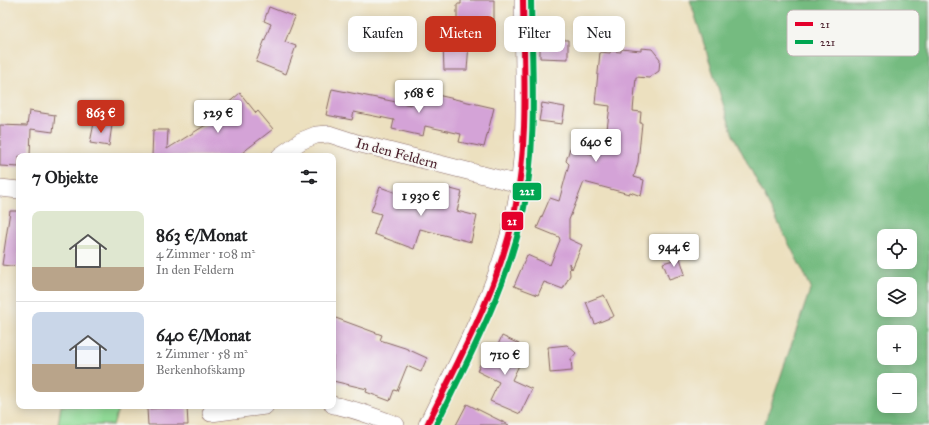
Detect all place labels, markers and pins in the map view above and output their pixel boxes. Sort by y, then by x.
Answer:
pin: 568 € [391,80,447,114]
pin: 863 € [73,100,129,134]
pin: 529 € [190,100,246,134]
pin: 640 € [568,129,624,163]
pin: 1 930 € [384,183,458,217]
pin: 944 € [646,234,702,268]
pin: 710 € [477,342,533,376]

